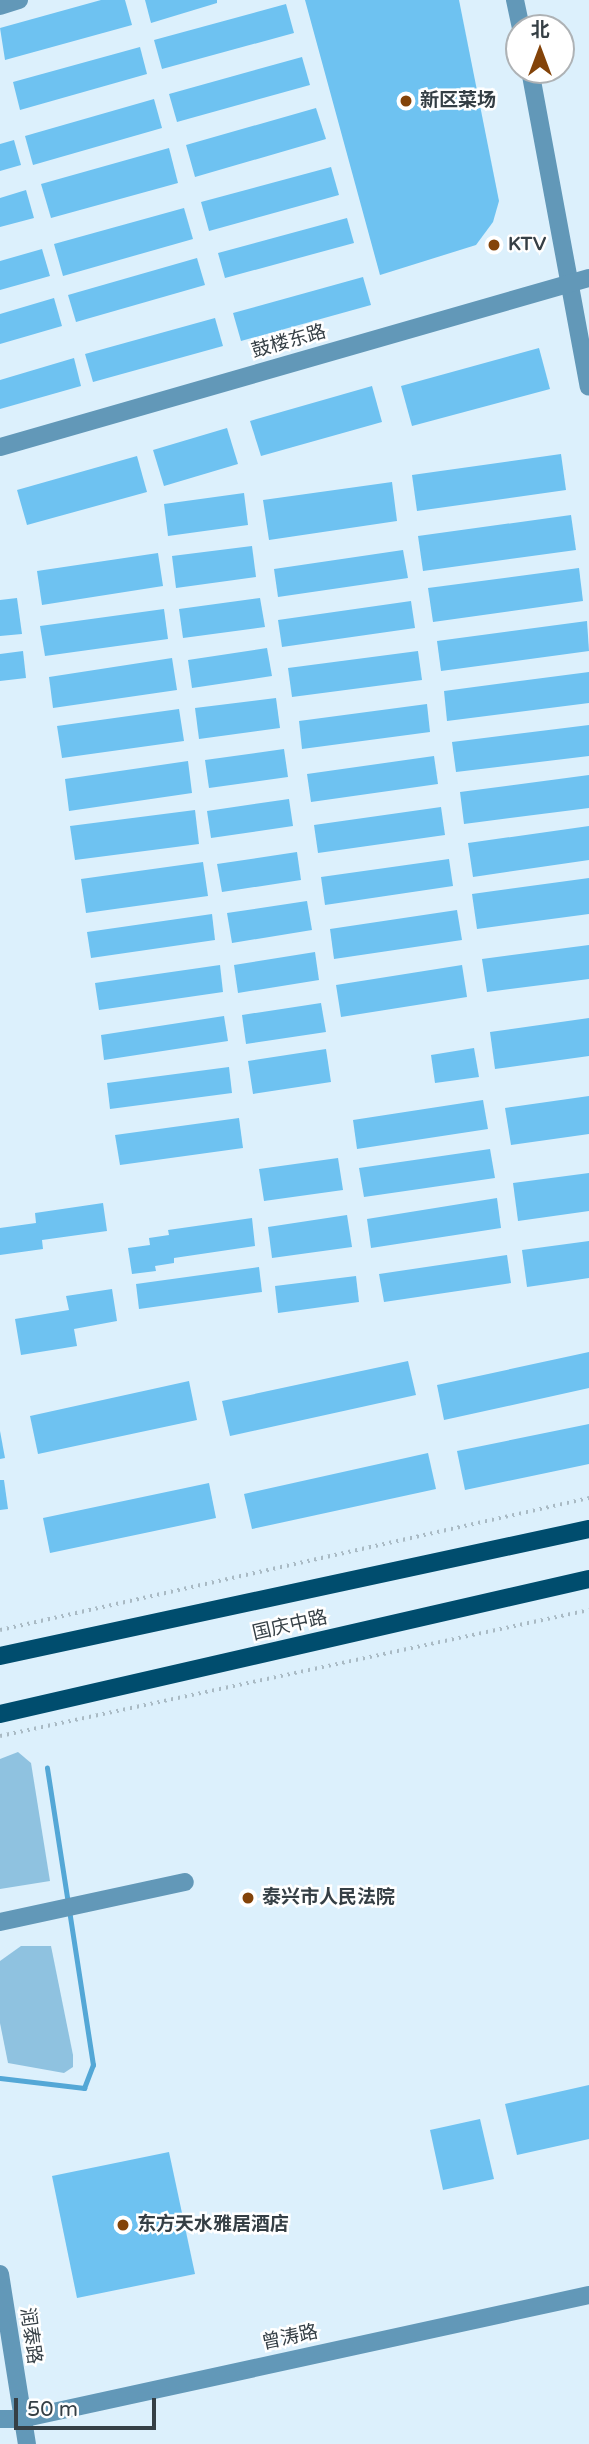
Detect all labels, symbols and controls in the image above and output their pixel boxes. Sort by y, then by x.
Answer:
north arrow [505,14,575,84]
text: 北 [530,19,550,41]
place label: 新区菜场 [420,90,496,112]
marker: 新区菜场 [398,93,414,109]
place label: KTV [508,234,546,256]
marker: KTV [486,237,502,253]
street label: 鼓楼东路 [249,321,329,363]
street label: 国庆中路 [250,1606,330,1646]
place label: 泰兴市人民法院 [262,1887,395,1909]
marker: 泰兴市人民法院 [240,1890,256,1906]
place label: 东方天水雅居酒店 [137,2214,289,2236]
marker: 东方天水雅居酒店 [115,2217,131,2233]
street label: 润泰路 [15,2306,45,2366]
street label: 曾涛路 [260,2321,320,2355]
scale bar [18,2384,159,2428]
text: 50 m [27,2397,78,2422]

